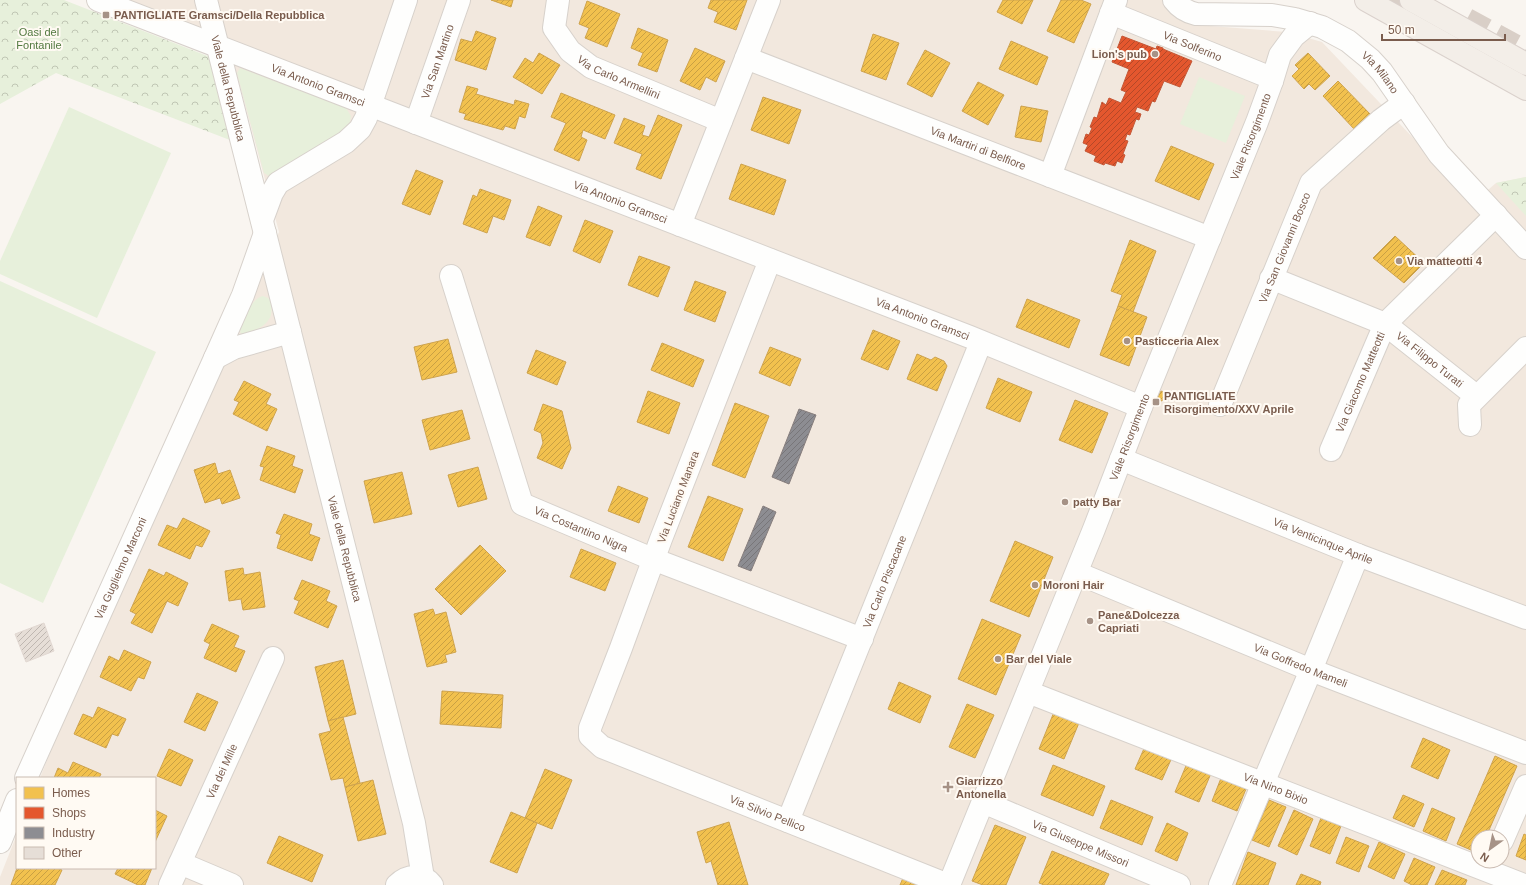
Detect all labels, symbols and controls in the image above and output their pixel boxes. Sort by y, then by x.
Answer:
place label: PANTIGLIATE Gramsci/Della Repubblica [114,9,325,21]
marker: PANTIGLIATE Gramsci/Della Repubblica [101,10,111,20]
scale bar [1382,16,1505,42]
street label: Via San Martino [419,23,456,101]
text: 50 m [1388,23,1415,37]
park label: Oasi del Fontanile [16,26,62,51]
street label: Via Solferino [1161,29,1224,63]
street label: Viale della Repubblica [209,34,248,143]
place label: Lion's pub [1092,48,1147,60]
marker: Lion's pub [1150,49,1160,59]
street label: Via Milano [1359,49,1401,96]
street label: Via Carlo Armellini [575,53,662,101]
street label: Via Antonio Gramsci [270,62,367,109]
street label: Viale Risorgimento [1228,91,1273,182]
street label: Via Martiri di Belfiore [929,124,1028,172]
street label: Via Antonio Gramsci [572,178,669,225]
street label: Via San Giovanni Bosco [1256,191,1313,305]
place label: Via matteotti 4 [1407,255,1483,267]
marker: Via matteotti 4 [1394,256,1404,266]
street label: Via Antonio Gramsci [874,295,971,342]
street label: Via Filippo Turati [1394,329,1466,390]
street label: Via Giacomo Matteotti [1333,330,1387,434]
place label: Pasticceria Alex [1135,335,1220,347]
marker: Pasticceria Alex [1122,336,1132,346]
place label: PANTIGLIATE Risorgimento/XXV Aprile [1164,390,1294,415]
street label: Viale Risorgimento [1107,392,1152,482]
marker: PANTIGLIATE Risorgimento/XXV Aprile [1151,397,1161,407]
street label: Via Luciano Manara [655,448,701,545]
street label: Viale della Repubblica [326,495,364,604]
place label: patty Bar [1073,496,1121,508]
marker: patty Bar [1060,497,1070,507]
street label: Via Costantino Nigra [532,504,631,554]
street label: Via Guglielmo Marconi [92,515,149,621]
street label: Via Venticinque Aprile [1272,515,1375,566]
street label: Via Carlo Piscacane [860,534,908,630]
place label: Moroni Hair [1043,579,1105,591]
marker: Moroni Hair [1030,580,1040,590]
place label: Pane&Dolcezza Capriati [1098,609,1180,634]
marker: Pane&Dolcezza Capriati [1085,616,1095,626]
street label: Via Goffredo Mameli [1252,641,1349,690]
place label: Bar del Viale [1006,653,1072,665]
marker: Bar del Viale [993,654,1003,664]
street label: Via dei Mille [204,742,239,801]
street label: Via Nino Bixio [1242,770,1310,806]
place label: Giarrizzo Antonella [956,775,1007,800]
legend [16,777,156,869]
marker: Giarrizzo Antonella [943,782,953,792]
text: Homes [52,786,90,800]
street label: Via Silvio Pellico [728,793,807,834]
text: Shops [52,806,86,820]
street label: Via Giuseppe Missori [1030,818,1131,869]
text: Industry [52,826,95,840]
north arrow [1470,829,1510,869]
text: Other [52,846,82,860]
text: N [1478,850,1491,865]

